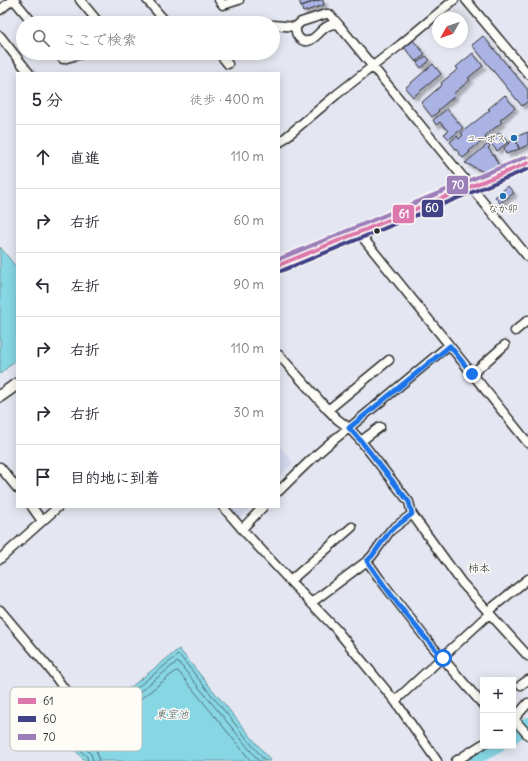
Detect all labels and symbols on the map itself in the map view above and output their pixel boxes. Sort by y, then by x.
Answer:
north arrow [432,12,468,48]
place label: ユーポス [466,132,506,145]
marker: ユーポス [509,133,519,143]
line badge: 70 [446,175,469,195]
text: 70 [452,178,464,192]
marker: なか卯 [498,191,508,201]
line badge: 60 [421,199,444,218]
text: 60 [425,201,439,215]
place label: なか卯 [488,202,518,215]
line badge: 61 [392,204,415,224]
text: 61 [399,207,409,221]
unlabelled marker [372,226,382,236]
route end [463,365,481,383]
district label: 柿本 [468,561,490,575]
route start [434,649,452,667]
legend [10,687,142,751]
text: 61 [43,694,54,708]
water label: 東室池 [156,707,189,721]
text: 60 [43,712,57,726]
text: 70 [43,730,56,744]

